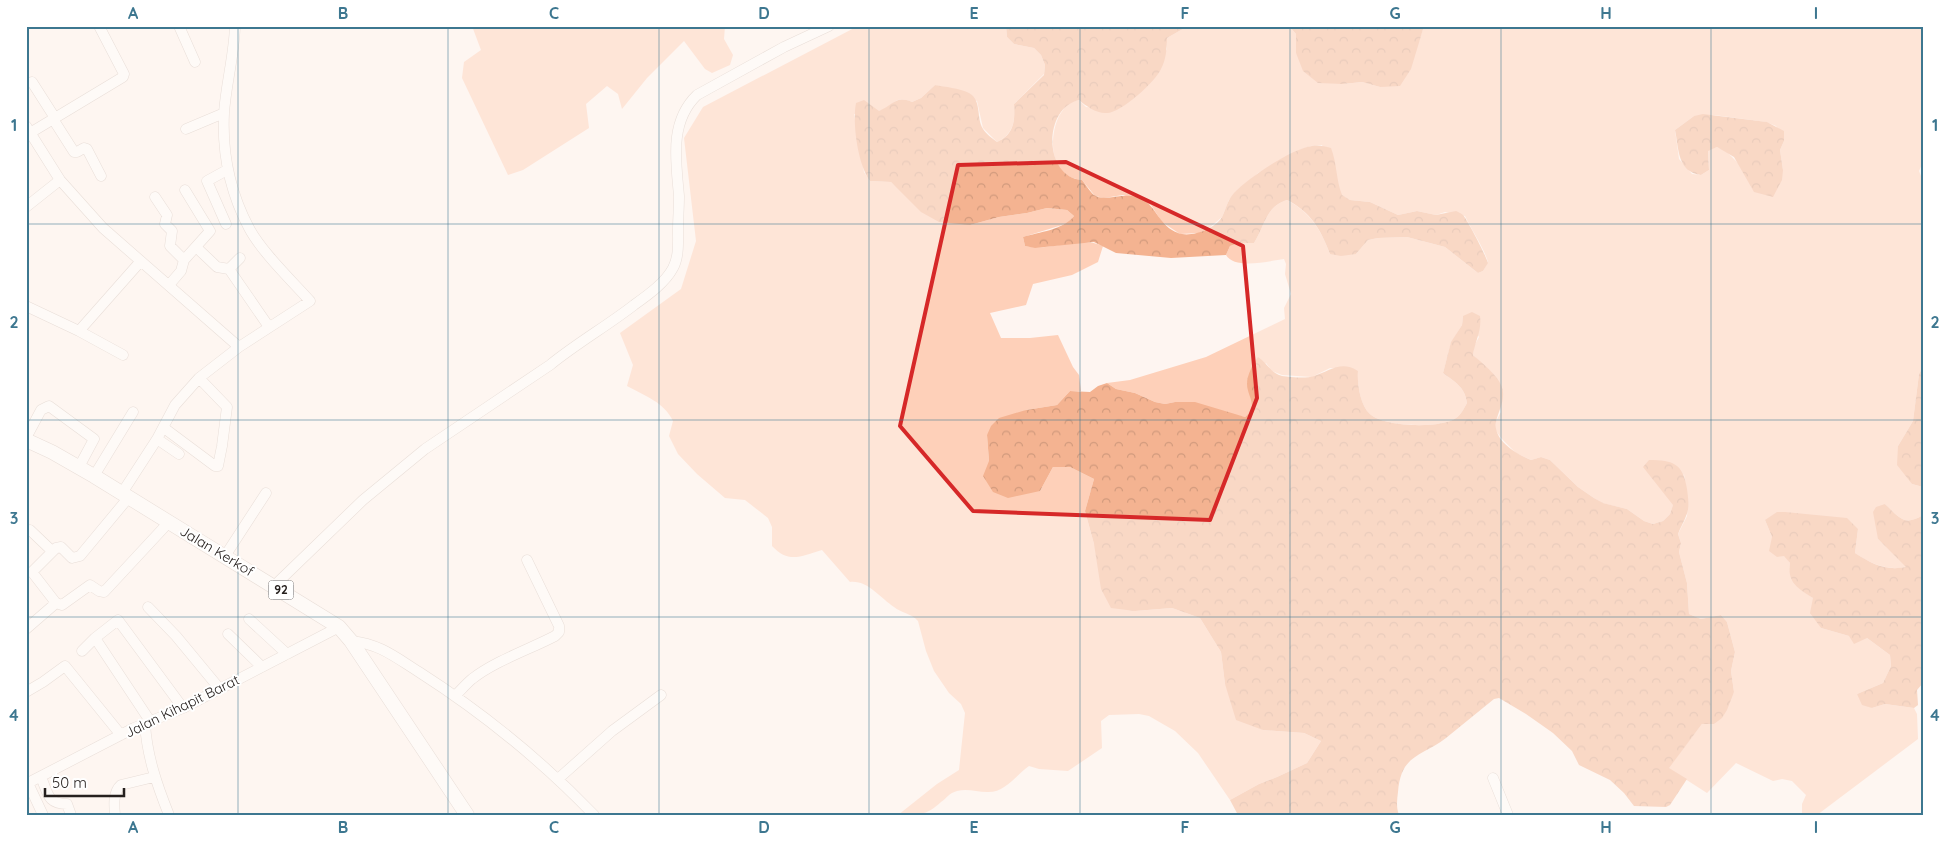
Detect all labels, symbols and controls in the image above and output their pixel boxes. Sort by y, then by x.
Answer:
text: A [128,3,139,23]
text: B [338,3,348,23]
text: C [549,3,559,23]
text: D [758,3,770,23]
text: E [969,3,979,23]
text: F [1181,3,1190,23]
text: G [1389,3,1401,23]
text: H [1600,3,1612,23]
text: I [1814,3,1818,23]
text: 1 [11,115,17,135]
text: 1 [1932,115,1938,135]
text: 2 [9,312,19,332]
text: 2 [1930,312,1940,332]
text: 3 [10,508,18,528]
text: 3 [1931,508,1939,528]
street label: Jalan Kerkof [177,522,257,580]
road number: 92 [268,580,294,600]
street label: Jalan Kihapit Barat [122,670,242,742]
text: 4 [9,705,19,725]
text: 4 [1930,705,1940,725]
scale bar [45,766,124,798]
text: 50 m [52,773,87,792]
text: A [128,817,139,837]
text: B [338,817,348,837]
text: C [549,817,559,837]
text: D [758,817,770,837]
text: E [969,817,979,837]
text: F [1181,817,1190,837]
text: G [1389,817,1401,837]
text: H [1600,817,1612,837]
text: I [1814,817,1818,837]

